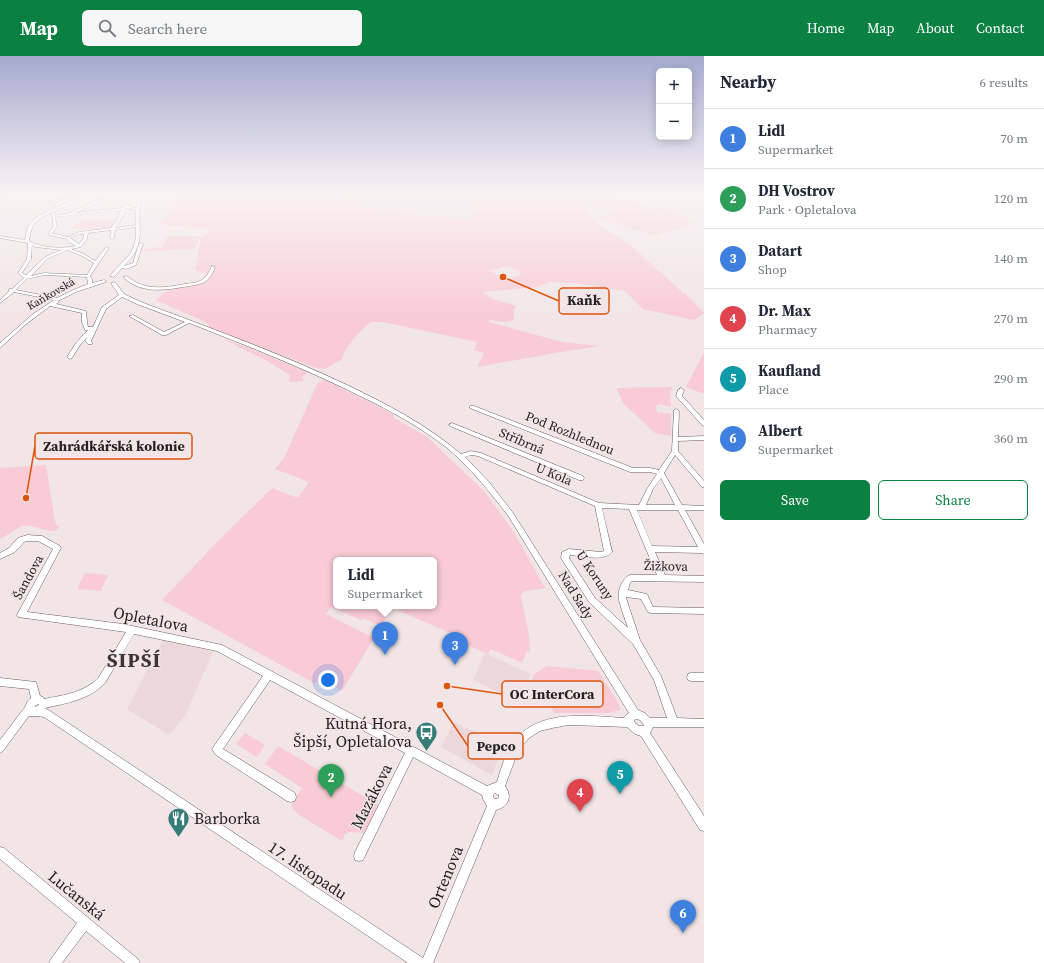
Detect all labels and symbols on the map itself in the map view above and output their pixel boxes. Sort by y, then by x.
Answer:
street label: Kaňkovská [24,274,78,314]
callout: Kaňk [559,288,609,314]
text: Kaňk [567,290,602,310]
street label: Pod Rozhlednou [523,407,617,459]
street label: Stříbrná [497,424,548,458]
callout: Zahrádkářská kolonie [35,433,192,459]
text: Zahrádkářská kolonie [43,436,185,456]
street label: U Kola [533,459,575,489]
street label: U Koruny [573,547,618,603]
street label: Šandova [9,551,47,602]
street label: Žižkova [644,557,688,575]
street label: Nad Sady [555,568,598,623]
street label: Opletalova [111,601,191,637]
pin: 1 [372,622,398,655]
pin: 3 [442,632,468,665]
district label: ŠIPŠÍ [107,646,161,674]
your location [318,670,338,690]
callout: OC InterCora [502,681,603,707]
text: OC InterCora [510,684,595,704]
place label: Kutná Hora, Šipší, Opletalova [293,712,413,752]
bus stop icon: Kutná Hora, Šipší, Opletalova [414,719,440,752]
callout: Pepco [468,733,523,759]
text: Pepco [476,736,516,756]
street label: Mazákova [345,759,397,833]
pin: 5 [607,761,633,794]
pin: 2 [318,764,344,797]
pin: 4 [567,779,593,812]
restaurant icon: Barborka [165,805,191,838]
place label: Barborka [194,807,261,829]
street label: 17. listopadu [264,836,352,904]
street label: Ortenova [422,841,468,912]
street label: Lučanská [44,865,111,925]
pin: 6 [670,900,696,933]

